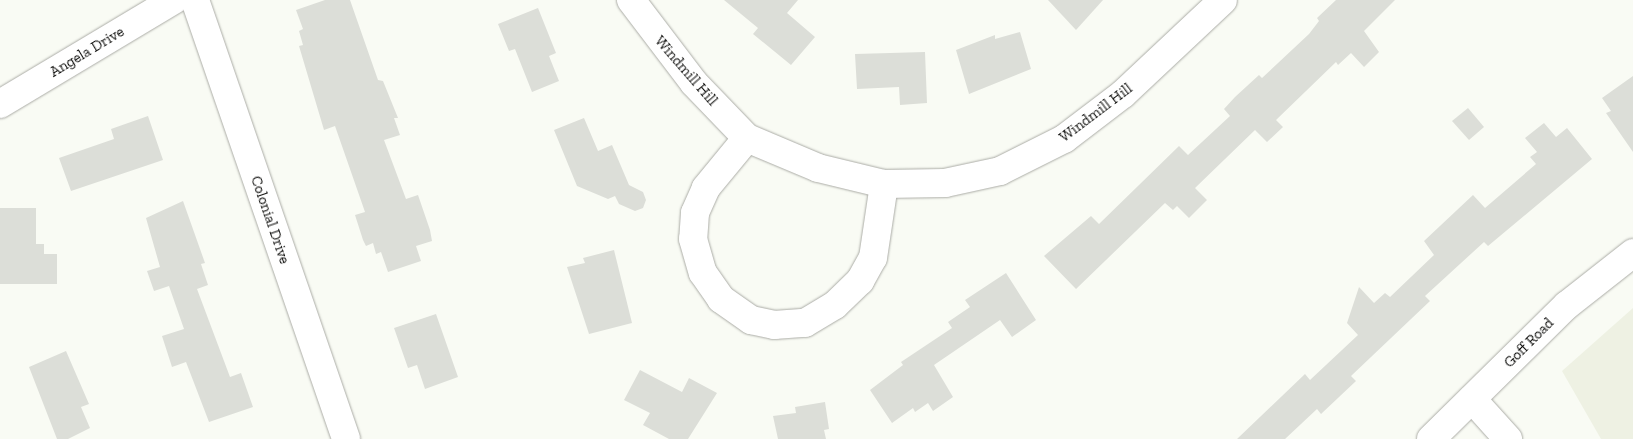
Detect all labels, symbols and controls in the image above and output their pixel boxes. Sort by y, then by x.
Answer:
street label: Angela Drive [47,23,127,81]
street label: Windmill Hill [651,32,721,110]
street label: Windmill Hill [1056,80,1136,146]
street label: Colonial Drive [247,174,293,266]
street label: Goff Road [1500,314,1558,372]

